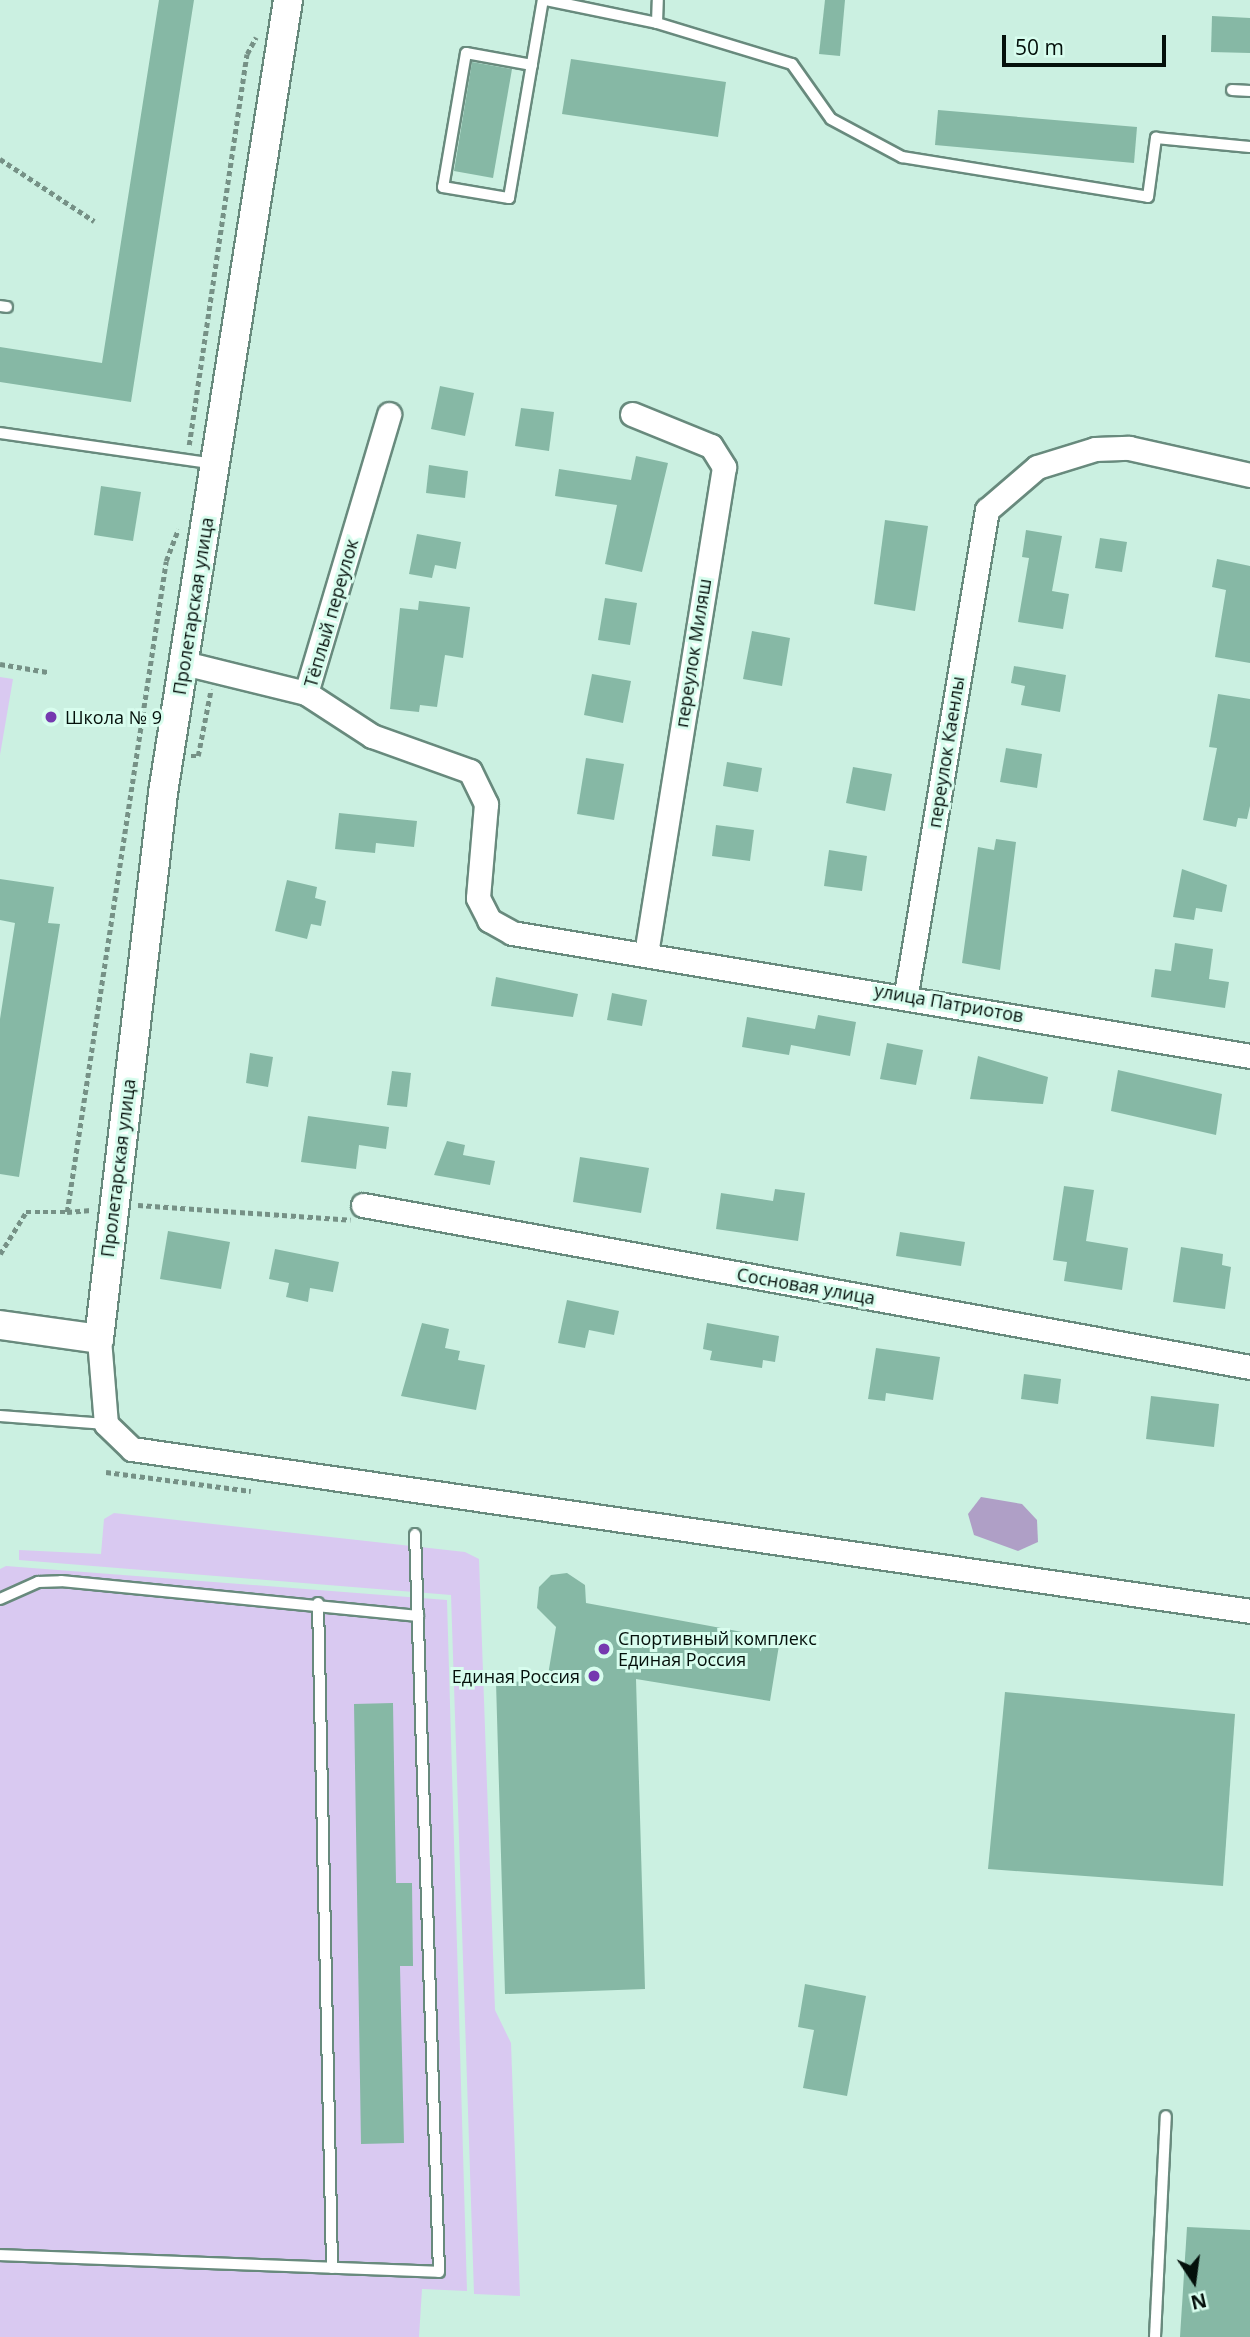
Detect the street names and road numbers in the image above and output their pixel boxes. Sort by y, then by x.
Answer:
street label: Пролетарская улица [168,516,218,696]
street label: Тёплый переулок [299,536,363,690]
street label: переулок Миляш [671,577,715,729]
street label: переулок Каенлы [923,675,969,829]
street label: улица Патриотов [873,979,1025,1027]
street label: Пролетарская улица [96,1078,140,1258]
street label: Сосновая улица [735,1263,877,1309]

